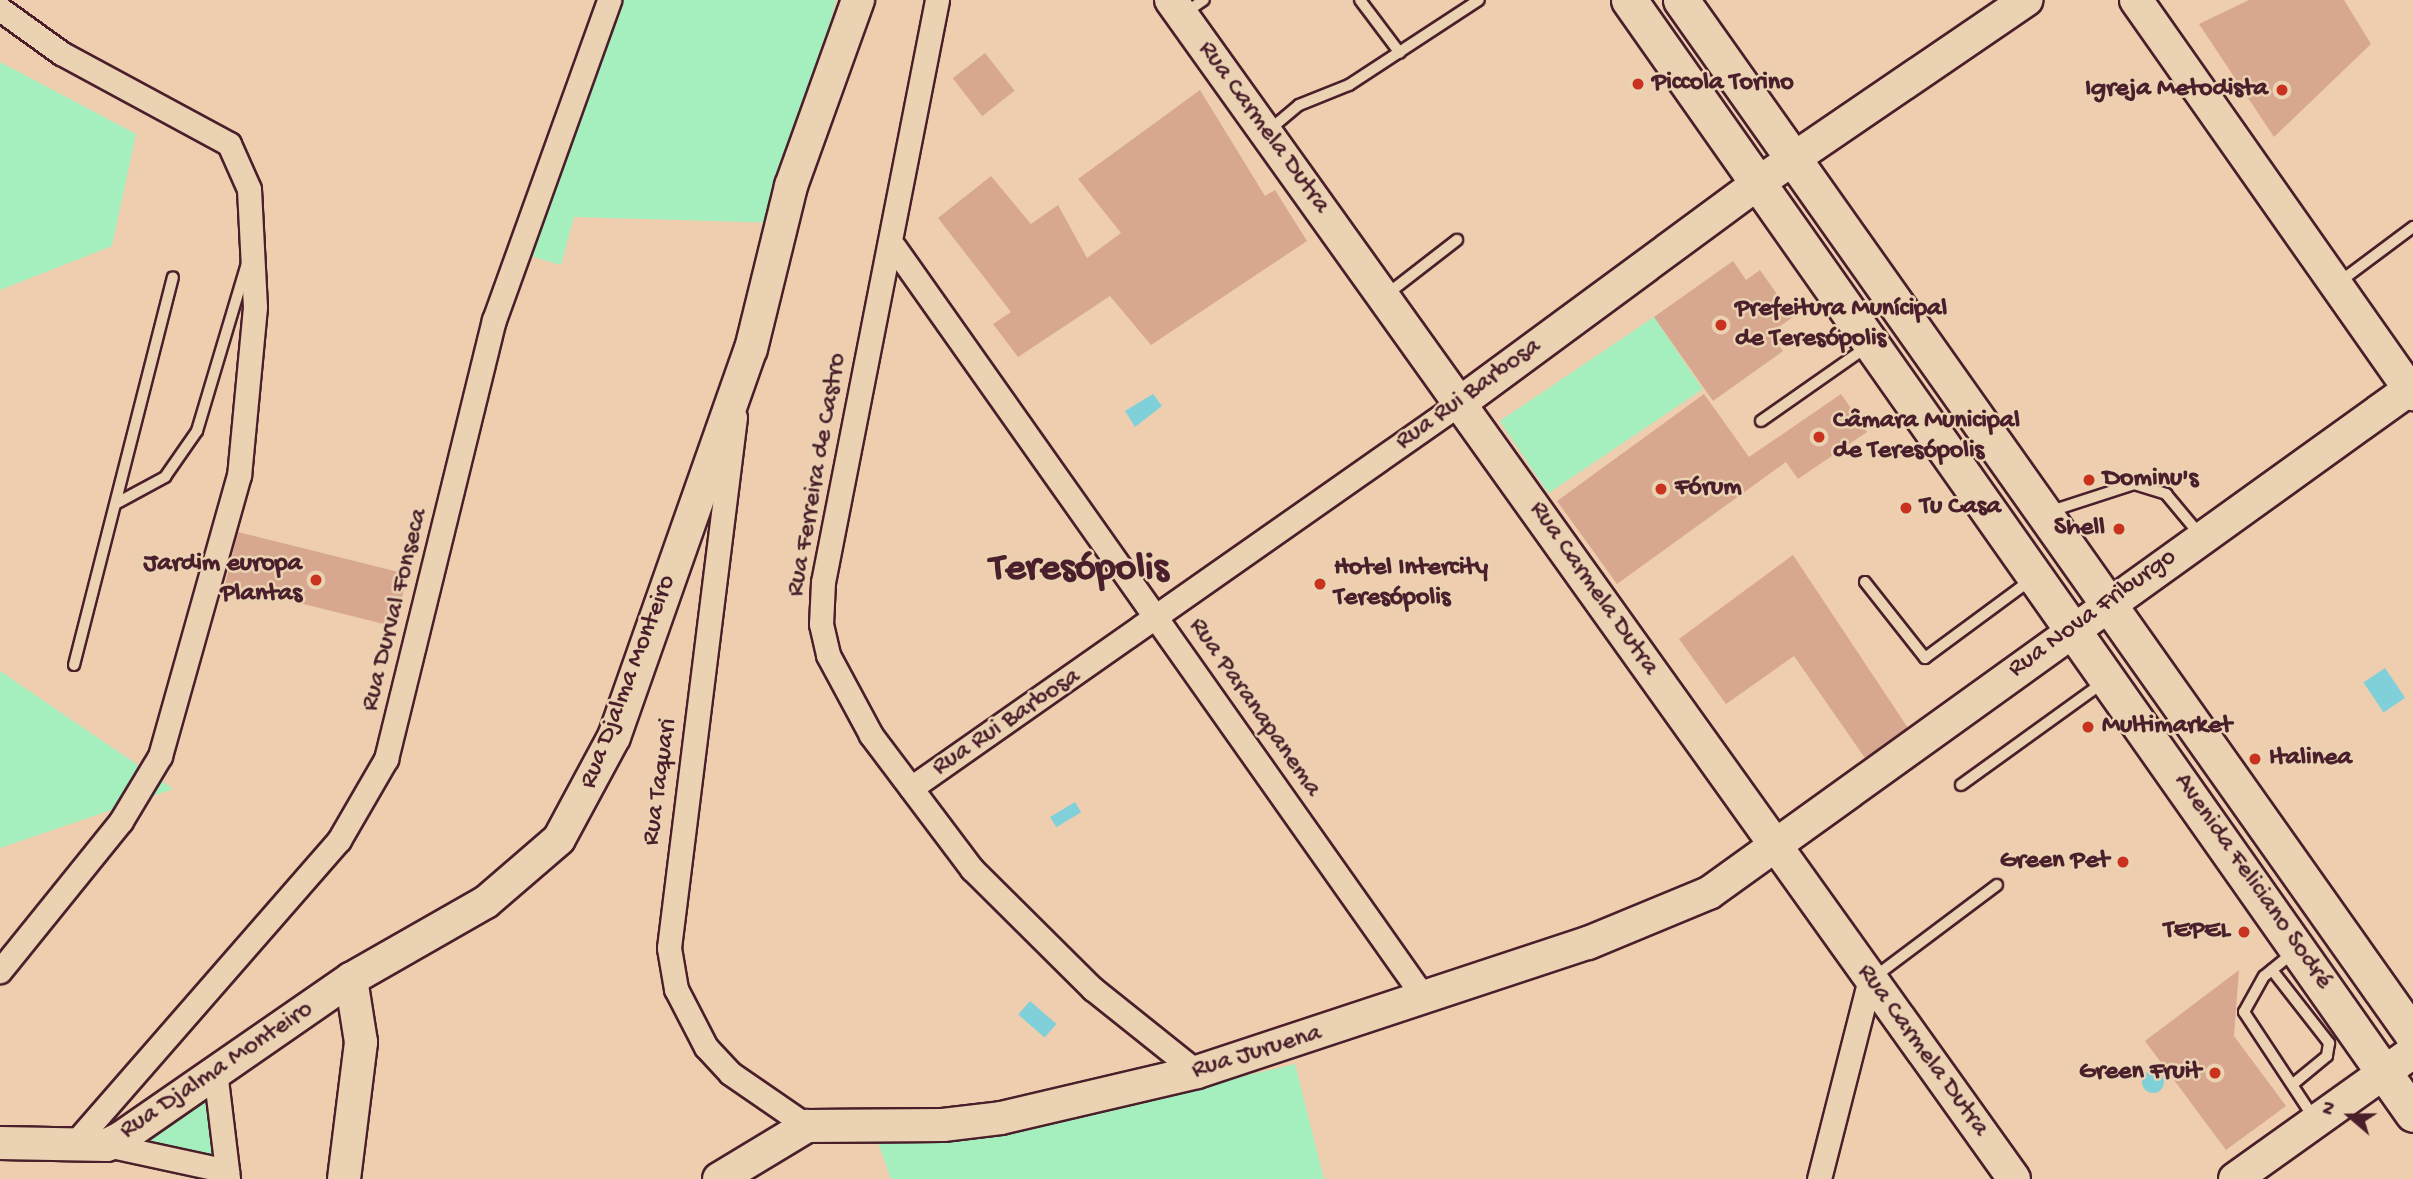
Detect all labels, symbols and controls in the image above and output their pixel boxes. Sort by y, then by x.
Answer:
street label: Rua Carmela Dutra [1190,36,1336,220]
place label: Piccola Torino [1652,68,1794,100]
place label: Igreja Metodista [2085,74,2268,106]
marker: Piccola Torino [1630,76,1646,92]
marker: Igreja Metodista [2274,82,2290,98]
place label: Prefeitura Munícipal de Teresópolis [1735,294,1947,356]
marker: Prefeitura Munícipal de Teresópolis [1713,317,1729,333]
street label: Rua Rui Barbosa [1390,332,1548,458]
street label: Rua Ferreira de Castro [781,351,855,599]
place label: Câmara Municipal de Teresópolis [1833,406,2020,467]
marker: Câmara Municipal de Teresópolis [1811,429,1827,445]
place label: Dominu's [2103,464,2198,496]
marker: Dominu's [2081,472,2097,488]
place label: Fórum [1675,473,1742,505]
marker: Fórum [1653,481,1669,497]
place label: Tu Casa [1920,492,2001,524]
street label: Rua Carmela Dutra [1521,496,1665,682]
marker: Tu Casa [1898,500,1914,516]
street label: Rua Durval Fonseca [356,505,436,715]
place label: Shell [2054,513,2105,545]
marker: Shell [2111,521,2127,537]
street label: Rua Nova Friburgo [2003,542,2183,686]
district label: Teresópolis [990,546,1168,594]
place label: Jardim europa Plantas [144,549,302,610]
place label: Hotel Intercity Teresópolis [1334,553,1488,614]
street label: Rua Djalma Monteiro [574,571,684,793]
marker: Jardim europa Plantas [308,572,324,588]
marker: Hotel Intercity Teresópolis [1312,576,1328,592]
street label: Rua Paranapanema [1181,612,1327,804]
street label: Rua Rui Barbosa [927,662,1087,784]
place label: Multimarket [2102,711,2232,743]
street label: Rua Taquari [637,717,685,847]
marker: Multimarket [2080,719,2096,735]
place label: Italinea [2269,743,2352,775]
marker: Italinea [2247,751,2263,767]
street label: Avenida Feliciano Sodré [2166,768,2338,996]
place label: Green Pet [2000,846,2109,878]
marker: Green Pet [2115,854,2131,870]
place label: TEPEL [2164,916,2230,948]
marker: TEPEL [2236,924,2252,940]
street label: Rua Carmela Dutra [1849,959,1995,1143]
street label: Rua Djalma Monteiro [114,995,320,1147]
street label: Rua Juruena [1188,1018,1326,1088]
place label: Green Fruit [2079,1057,2201,1089]
marker: Green Fruit [2207,1065,2223,1081]
north arrow [2315,1081,2385,1151]
text: N [2317,1099,2343,1118]

